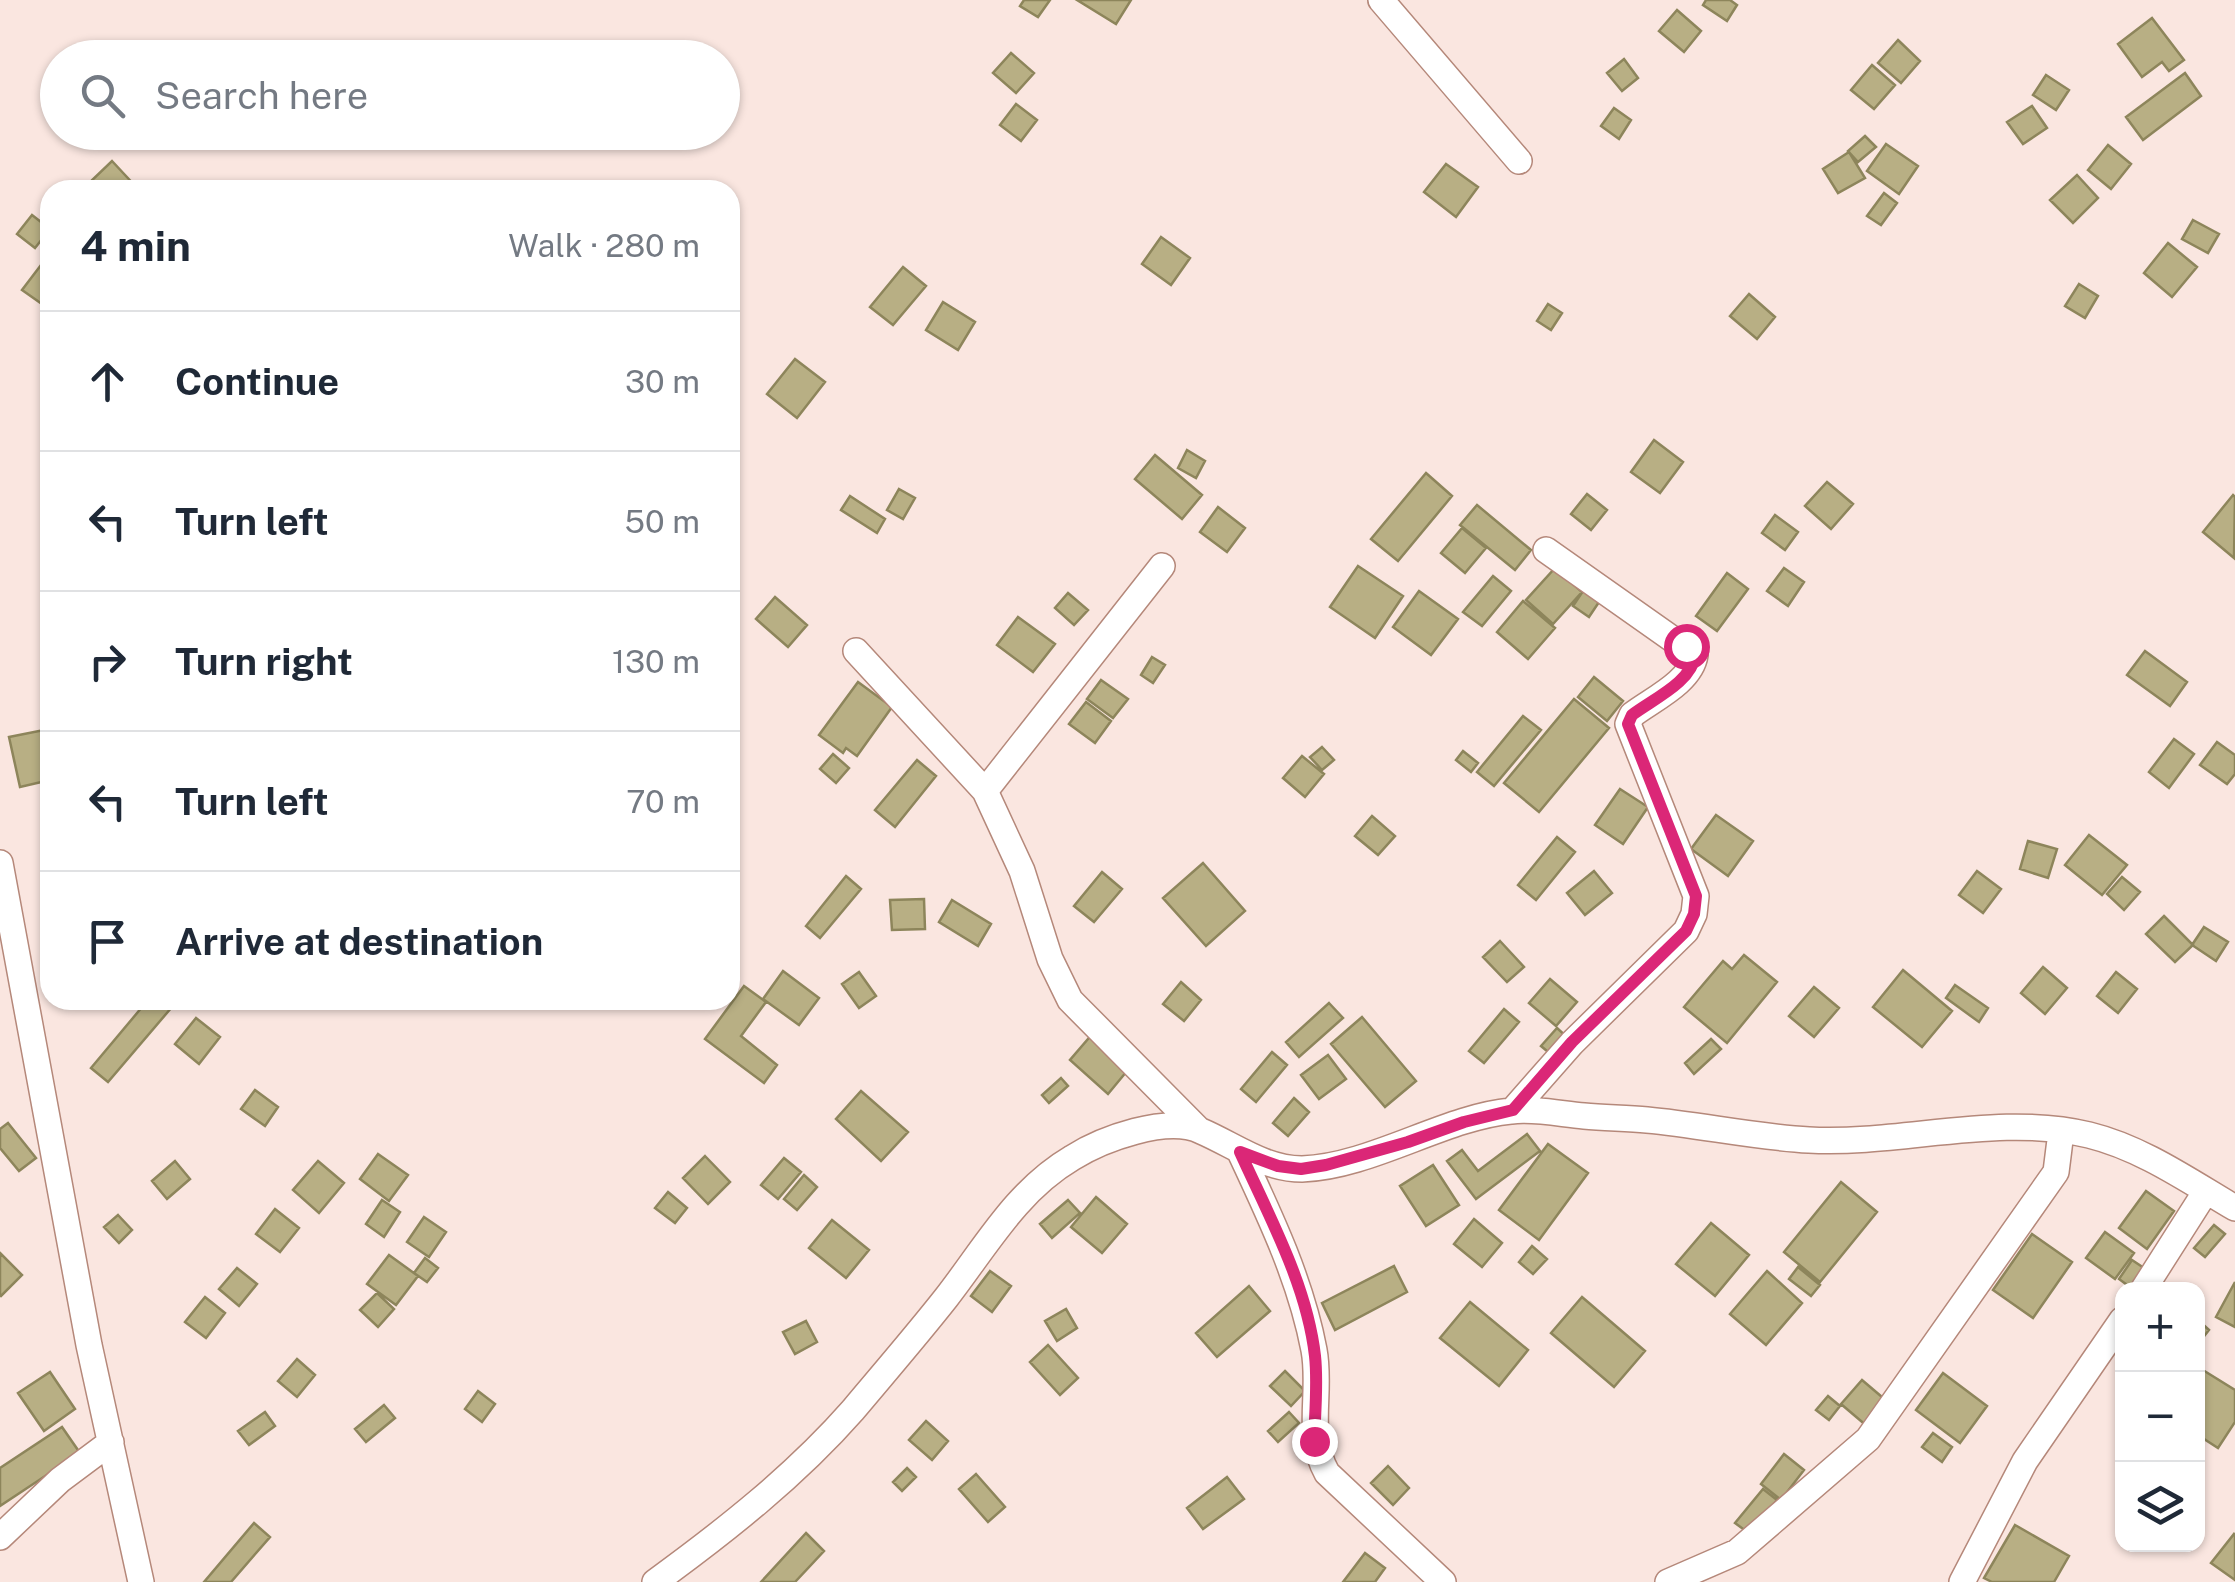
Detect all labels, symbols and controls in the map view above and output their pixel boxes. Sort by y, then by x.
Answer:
search box [40,40,740,150]
icon: search [75,68,130,123]
text: Search here [155,73,368,118]
text: 4 min [80,221,191,270]
text: Walk · 280 m [508,227,700,264]
icon: ahead [80,354,135,409]
text: Continue [175,359,339,404]
text: 30 m [625,363,700,400]
icon: left [80,494,135,549]
text: Turn left [175,499,329,544]
text: 50 m [624,503,700,540]
route start [1664,624,1710,670]
icon: right [80,634,135,689]
text: Turn right [175,639,353,684]
text: 130 m [612,643,700,680]
icon: left [80,774,135,829]
text: Turn left [175,779,329,824]
text: 70 m [626,783,700,820]
icon: arrive [80,914,135,969]
text: Arrive at destination [175,919,543,964]
map controls [2115,1282,2205,1552]
button: + [2115,1282,2205,1372]
button: − [2115,1372,2205,1462]
route end [1292,1419,1338,1465]
button: layers [2115,1462,2205,1552]

